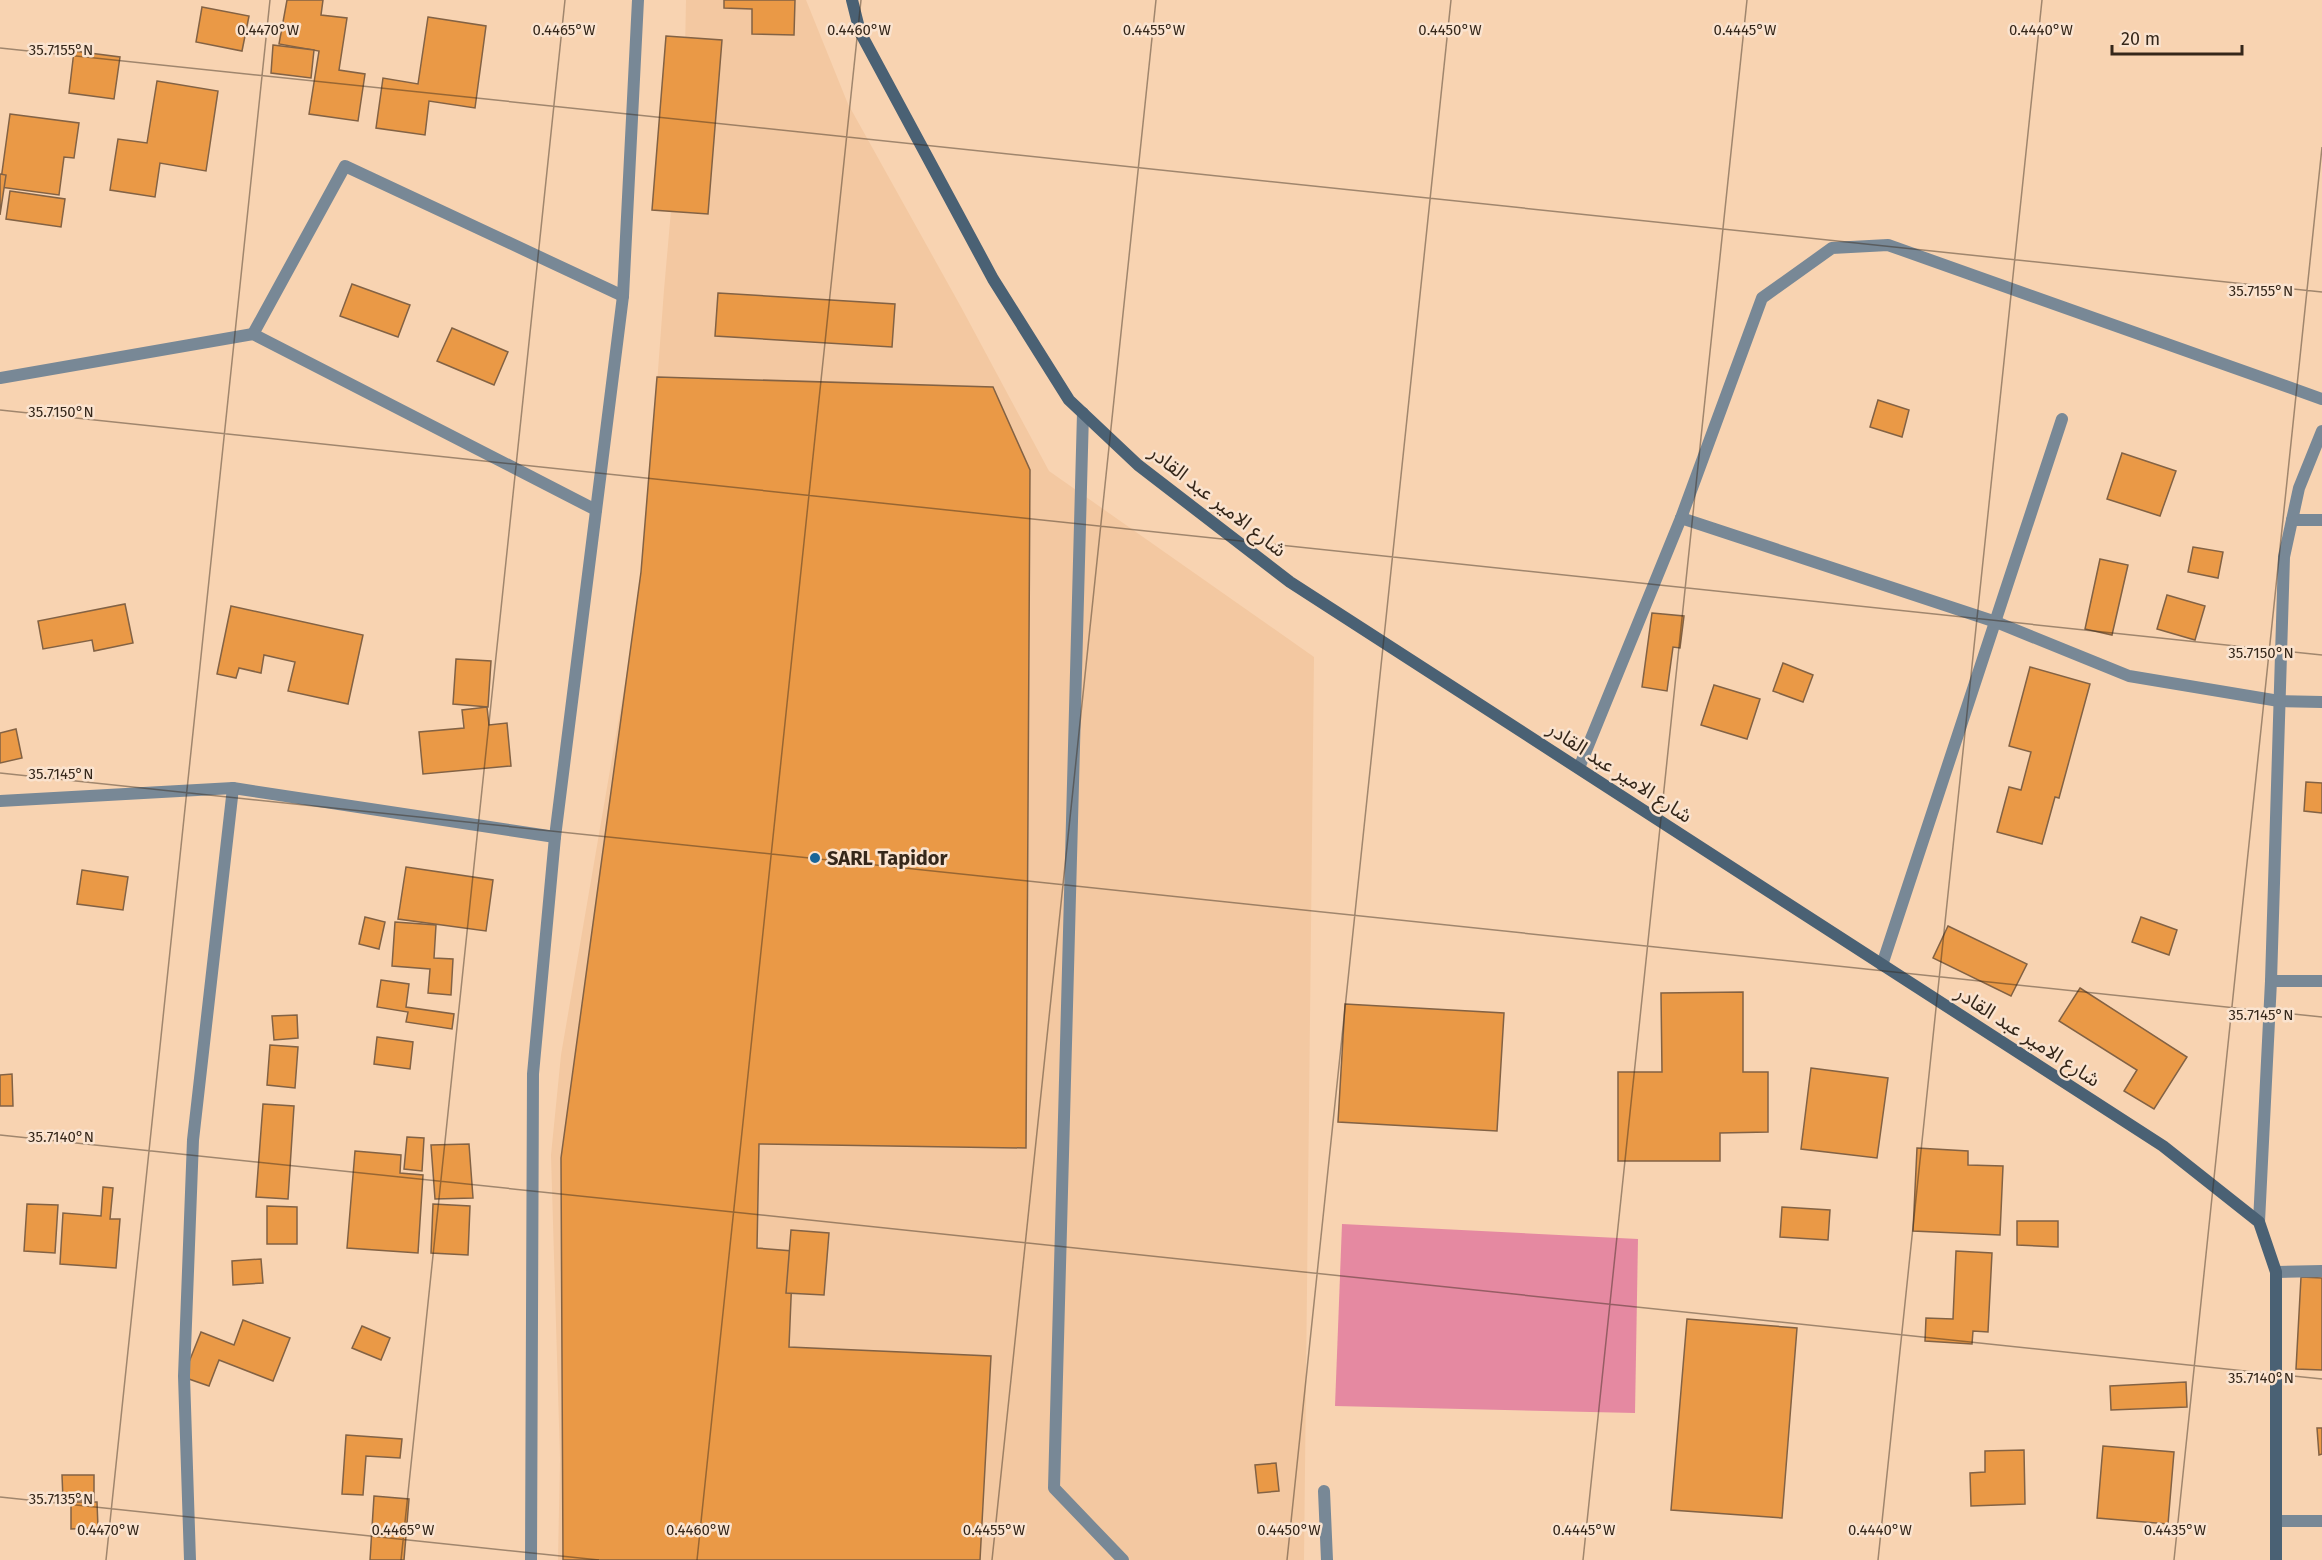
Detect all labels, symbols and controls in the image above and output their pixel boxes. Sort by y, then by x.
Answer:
scale bar [2112,18,2242,56]
text: 0.4470°W [237,21,300,39]
text: 0.4465°W [533,21,596,39]
text: 0.4460°W [827,21,892,39]
text: 0.4455°W [1123,21,1186,39]
text: 0.4450°W [1418,21,1482,39]
text: 0.4445°W [1714,21,1777,39]
text: 0.4440°W [2009,21,2074,39]
text: 20 m [2121,28,2160,50]
text: 35.7155°N [29,41,93,59]
text: 35.7155°N [2229,282,2293,300]
text: 35.7150°N [28,403,94,421]
street label: شارع الامير عبد القادر [1142,439,1291,564]
text: 35.7150°N [2228,644,2294,662]
street label: شارع الامير عبد القادر [1541,716,1697,830]
text: 35.7145°N [29,765,93,783]
place label: SARL Tapidor [827,846,948,870]
marker: SARL Tapidor [808,851,822,865]
street label: شارع الامير عبد القادر [1949,980,2105,1094]
text: 35.7145°N [2229,1006,2293,1024]
text: 35.7140°N [28,1128,94,1146]
text: 35.7140°N [2228,1369,2294,1387]
text: 35.7135°N [29,1490,93,1508]
text: 0.4470°W [77,1521,140,1539]
text: 0.4465°W [372,1521,435,1539]
text: 0.4460°W [666,1521,731,1539]
text: 0.4455°W [963,1521,1026,1539]
text: 0.4450°W [1257,1521,1321,1539]
text: 0.4445°W [1553,1521,1616,1539]
text: 0.4440°W [1848,1521,1913,1539]
text: 0.4435°W [2144,1521,2207,1539]

